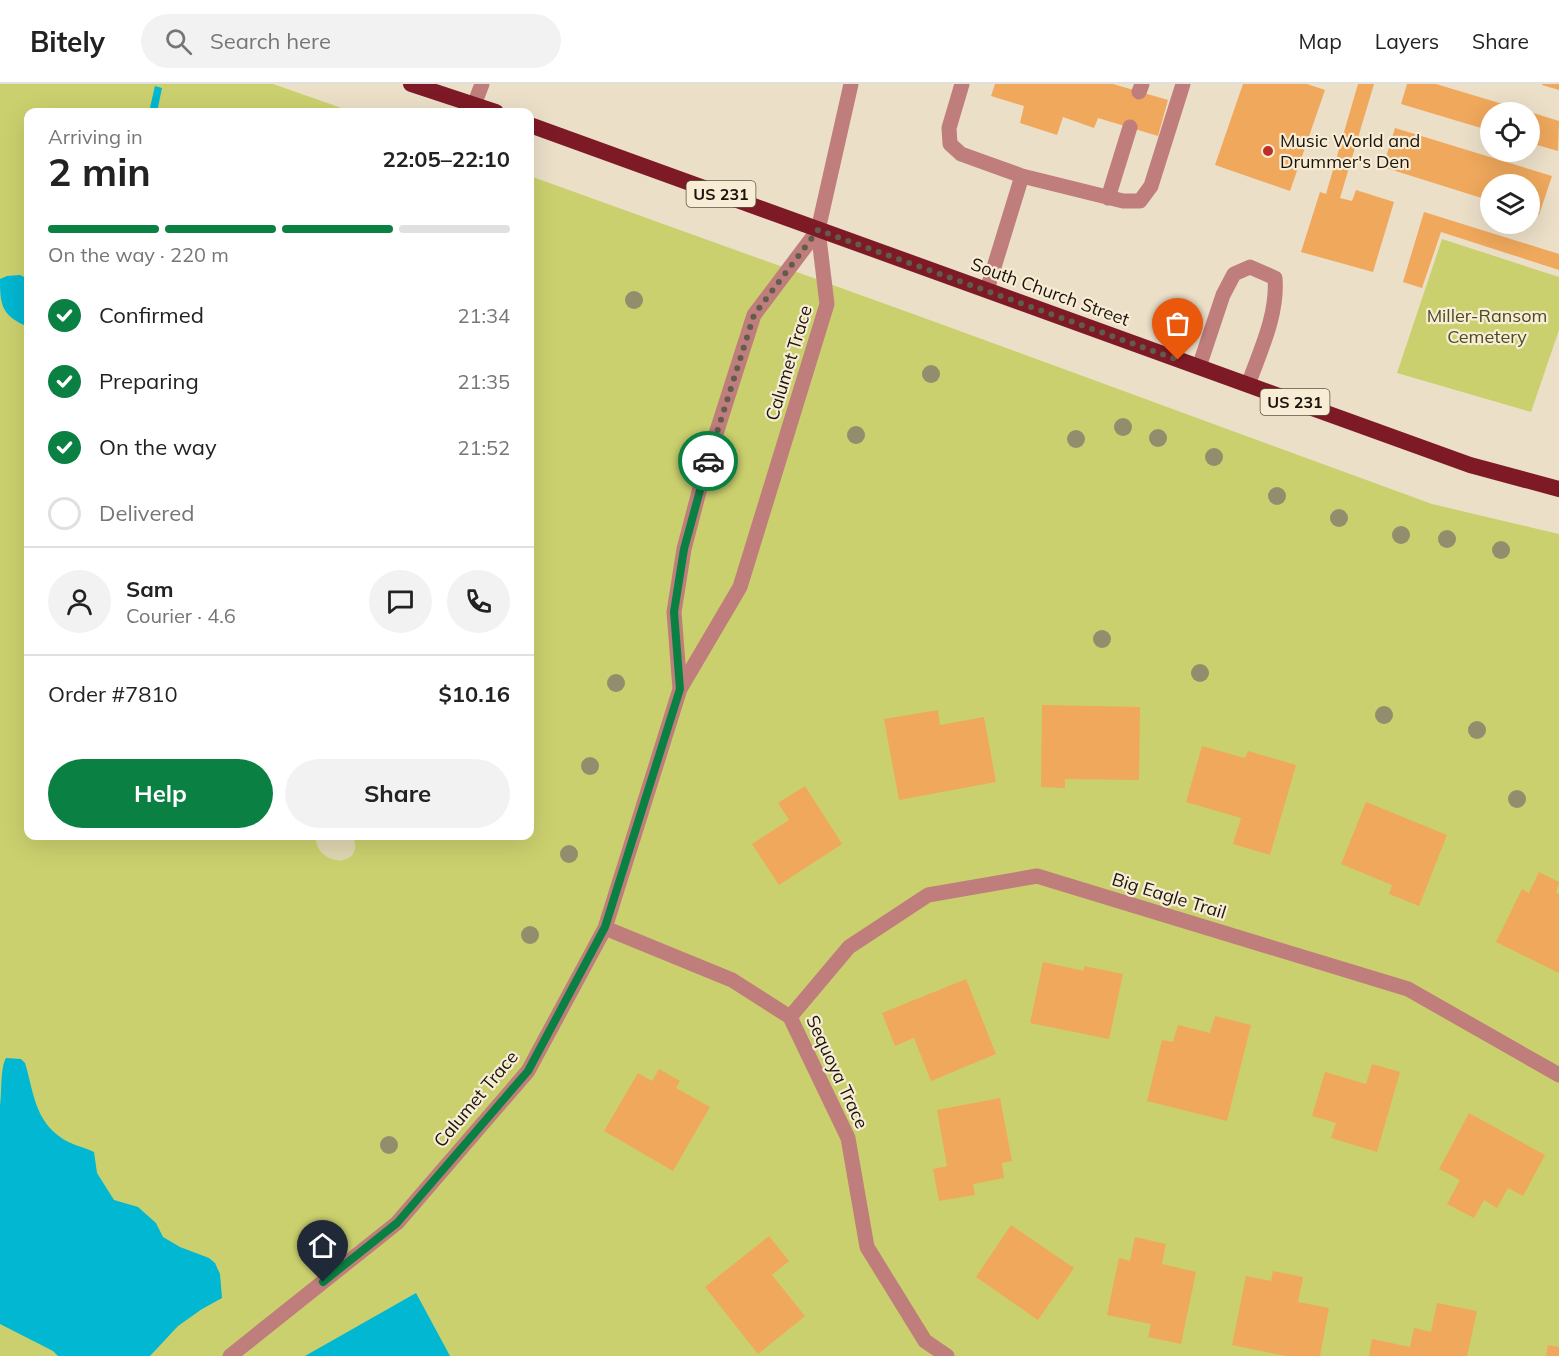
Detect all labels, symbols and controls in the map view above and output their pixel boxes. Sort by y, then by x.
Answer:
search box [141,14,561,68]
text: Bitely [30,24,105,59]
icon: search [162,25,195,58]
text: Search here [210,27,331,55]
text: Map [1299,28,1342,54]
text: Layers [1375,28,1439,54]
text: Share [1472,28,1529,54]
map controls [1480,102,1540,234]
button: locate [1480,102,1540,162]
text: Arriving in [48,124,143,149]
place label: Music World and Drummer's Den [1280,129,1420,173]
marker: Music World and Drummer's Den [1261,144,1275,158]
text: 22:05–22:10 [382,145,510,173]
text: 2 min [48,147,151,196]
button: layers [1480,174,1540,234]
road number: US 231 [686,181,756,207]
text: On the way · 220 m [48,242,229,267]
street label: South Church Street [968,252,1133,331]
pin [1152,298,1203,360]
icon: check [48,299,81,332]
text: Confirmed [99,301,204,329]
street label: Calumet Trace [760,302,817,423]
text: 21:34 [457,303,510,328]
park label: Miller-Ransom Cemetery [1427,304,1547,348]
icon: bag [1161,307,1194,340]
icon: check [48,365,81,398]
text: Preparing [99,367,199,395]
text: 21:35 [457,369,510,394]
road number: US 231 [1260,389,1330,415]
icon: check [48,431,81,464]
courier [678,431,738,491]
text: On the way [99,433,217,461]
text: 21:52 [457,435,510,460]
icon: car [692,445,725,478]
text: Delivered [99,499,194,527]
button: person [48,570,111,633]
button: chat [369,570,432,633]
button: phone [447,570,510,633]
text: Sam [126,575,174,603]
text: Courier · 4.6 [126,603,236,628]
text: Order #7810 [48,680,178,708]
text: $10.16 [439,680,510,708]
button: Help [48,759,273,828]
button: Share [285,759,510,828]
street label: Big Eagle Trail [1109,867,1229,924]
street label: Sequoya Trace [801,1011,874,1132]
street label: Calumet Trace [428,1046,523,1152]
pin [297,1220,348,1282]
icon: home [306,1229,339,1262]

